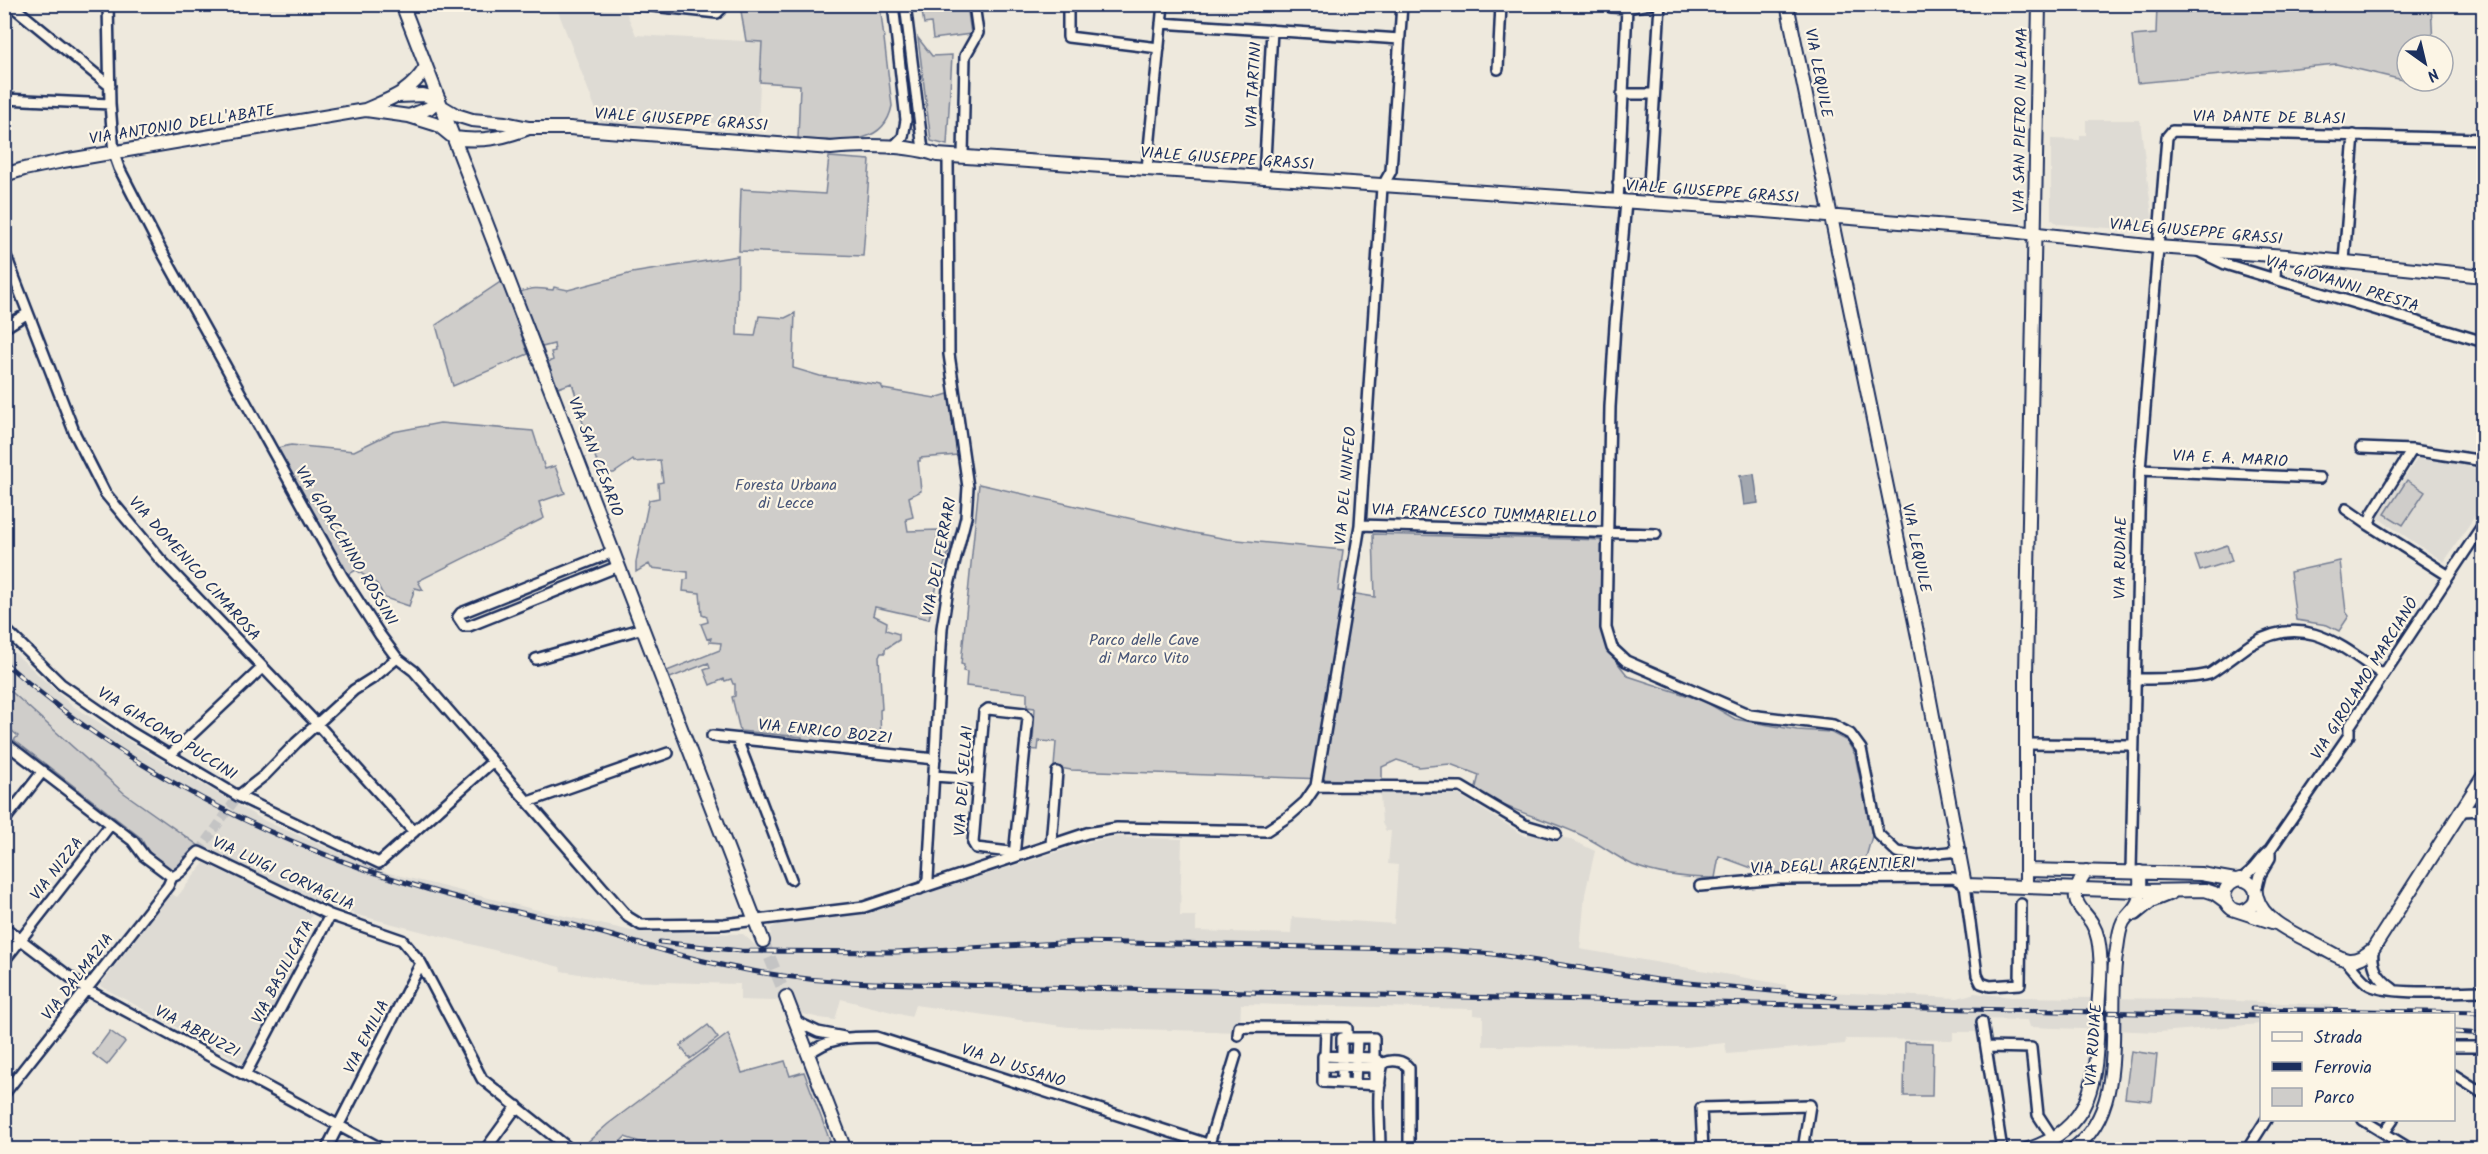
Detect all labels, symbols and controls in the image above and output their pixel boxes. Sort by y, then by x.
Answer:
street label: VIA LEQUILE [1797,26,1839,120]
street label: VIA SAN PIETRO IN LAMA [2007,27,2035,213]
north arrow [2395,33,2455,93]
street label: VIA TARTINI [1239,41,1269,129]
text: N [2421,61,2444,87]
street label: VIA ANTONIO DELL'ABATE [87,98,277,152]
street label: VIALE GIUSEPPE GRASSI [593,101,769,139]
street label: VIA DANTE DE BLASI [2192,104,2346,132]
street label: VIALE GIUSEPPE GRASSI [1139,140,1315,178]
street label: VIALE GIUSEPPE GRASSI [1624,173,1800,211]
street label: VIALE GIUSEPPE GRASSI [2108,212,2284,252]
street label: VIA GIOVANNI PRESTA [2262,249,2422,319]
street label: VIA SAN CESARIO [561,394,629,521]
street label: VIA DEL NINFEO [1328,426,1364,546]
street label: VIA E. A. MARIO [2172,443,2289,475]
street label: VIA GIOACCHINO ROSSINI [288,461,404,631]
park label: Foresta Urbana di Lecce [735,473,837,516]
street label: VIA DOMENICO CIMAROSA [122,491,266,647]
street label: VIA DEI FERRARI [916,495,964,619]
street label: VIA FRANCESCO TUMMARIELLO [1371,498,1597,530]
street label: VIA LEQUILE [1894,501,1938,596]
street label: VIA RUDIAE [2108,516,2134,600]
street label: VIA GIROLAMO MARCIANÒ [2305,593,2425,765]
park label: Parco delle Cave di Marco Vito [1089,628,1199,671]
street label: VIA GIACOMO PUCCINI [92,681,242,787]
street label: VIA ENRICO BOZZI [757,713,893,751]
street label: VIA DEI SELLAI [948,725,980,837]
street label: VIA LUIGI CORVAGLIA [208,830,358,918]
street label: VIA NIZZA [24,832,90,906]
street label: VIA DEGLI ARGENTIERI [1750,851,1916,881]
street label: VIA BASILICATA [245,915,321,1028]
street label: VIA DALMAZIA [36,928,120,1026]
street label: VIA EMILIA [338,995,396,1078]
street label: VIA ABRUZZI [150,999,244,1065]
street label: VIA RUDIAE [2079,1002,2109,1087]
legend [2260,1013,2455,1121]
text: Strada [2314,1024,2362,1053]
street label: VIA DI USSANO [958,1037,1069,1095]
text: Ferrovia [2314,1054,2372,1083]
text: Parco [2314,1084,2354,1113]

